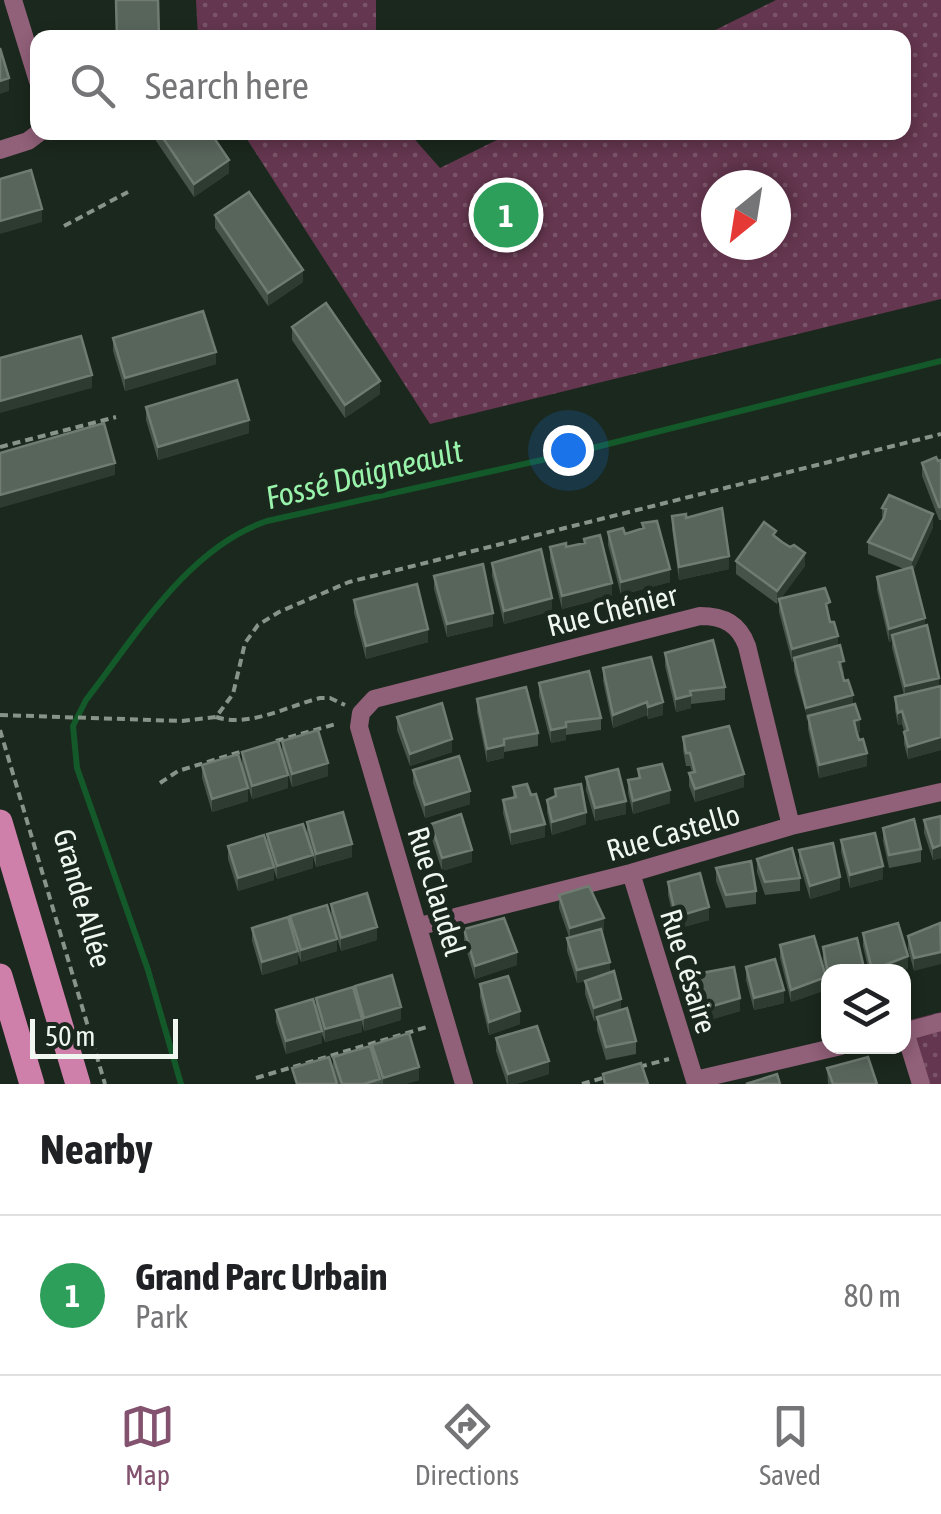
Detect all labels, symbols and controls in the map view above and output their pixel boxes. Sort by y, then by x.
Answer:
search box [30,30,911,140]
icon: search [65,58,120,113]
text: Search here [145,64,309,107]
north arrow [701,170,791,260]
pin: 1 [474,178,538,252]
your location [543,425,594,476]
water label: Fossé Daigneault [262,431,467,516]
street label: Rue Chénier [543,577,682,643]
street label: Rue Castello [603,797,743,867]
street label: Rue Claudel [401,822,473,960]
street label: Grande Allée [47,825,119,971]
street label: Rue Césaire [654,905,724,1037]
map controls [821,964,911,1054]
button: layers [821,964,911,1054]
scale bar [30,1014,178,1058]
text: 50 m [45,1020,95,1052]
text: Nearby [40,1125,153,1173]
text: Grand Parc Urbain [135,1255,387,1298]
text: 1 [65,1277,80,1314]
text: 80 m [843,1277,901,1314]
text: Park [135,1298,188,1335]
tab: Map [120,1399,175,1491]
tab: Directions [415,1399,519,1491]
tab: Saved [759,1399,821,1491]

